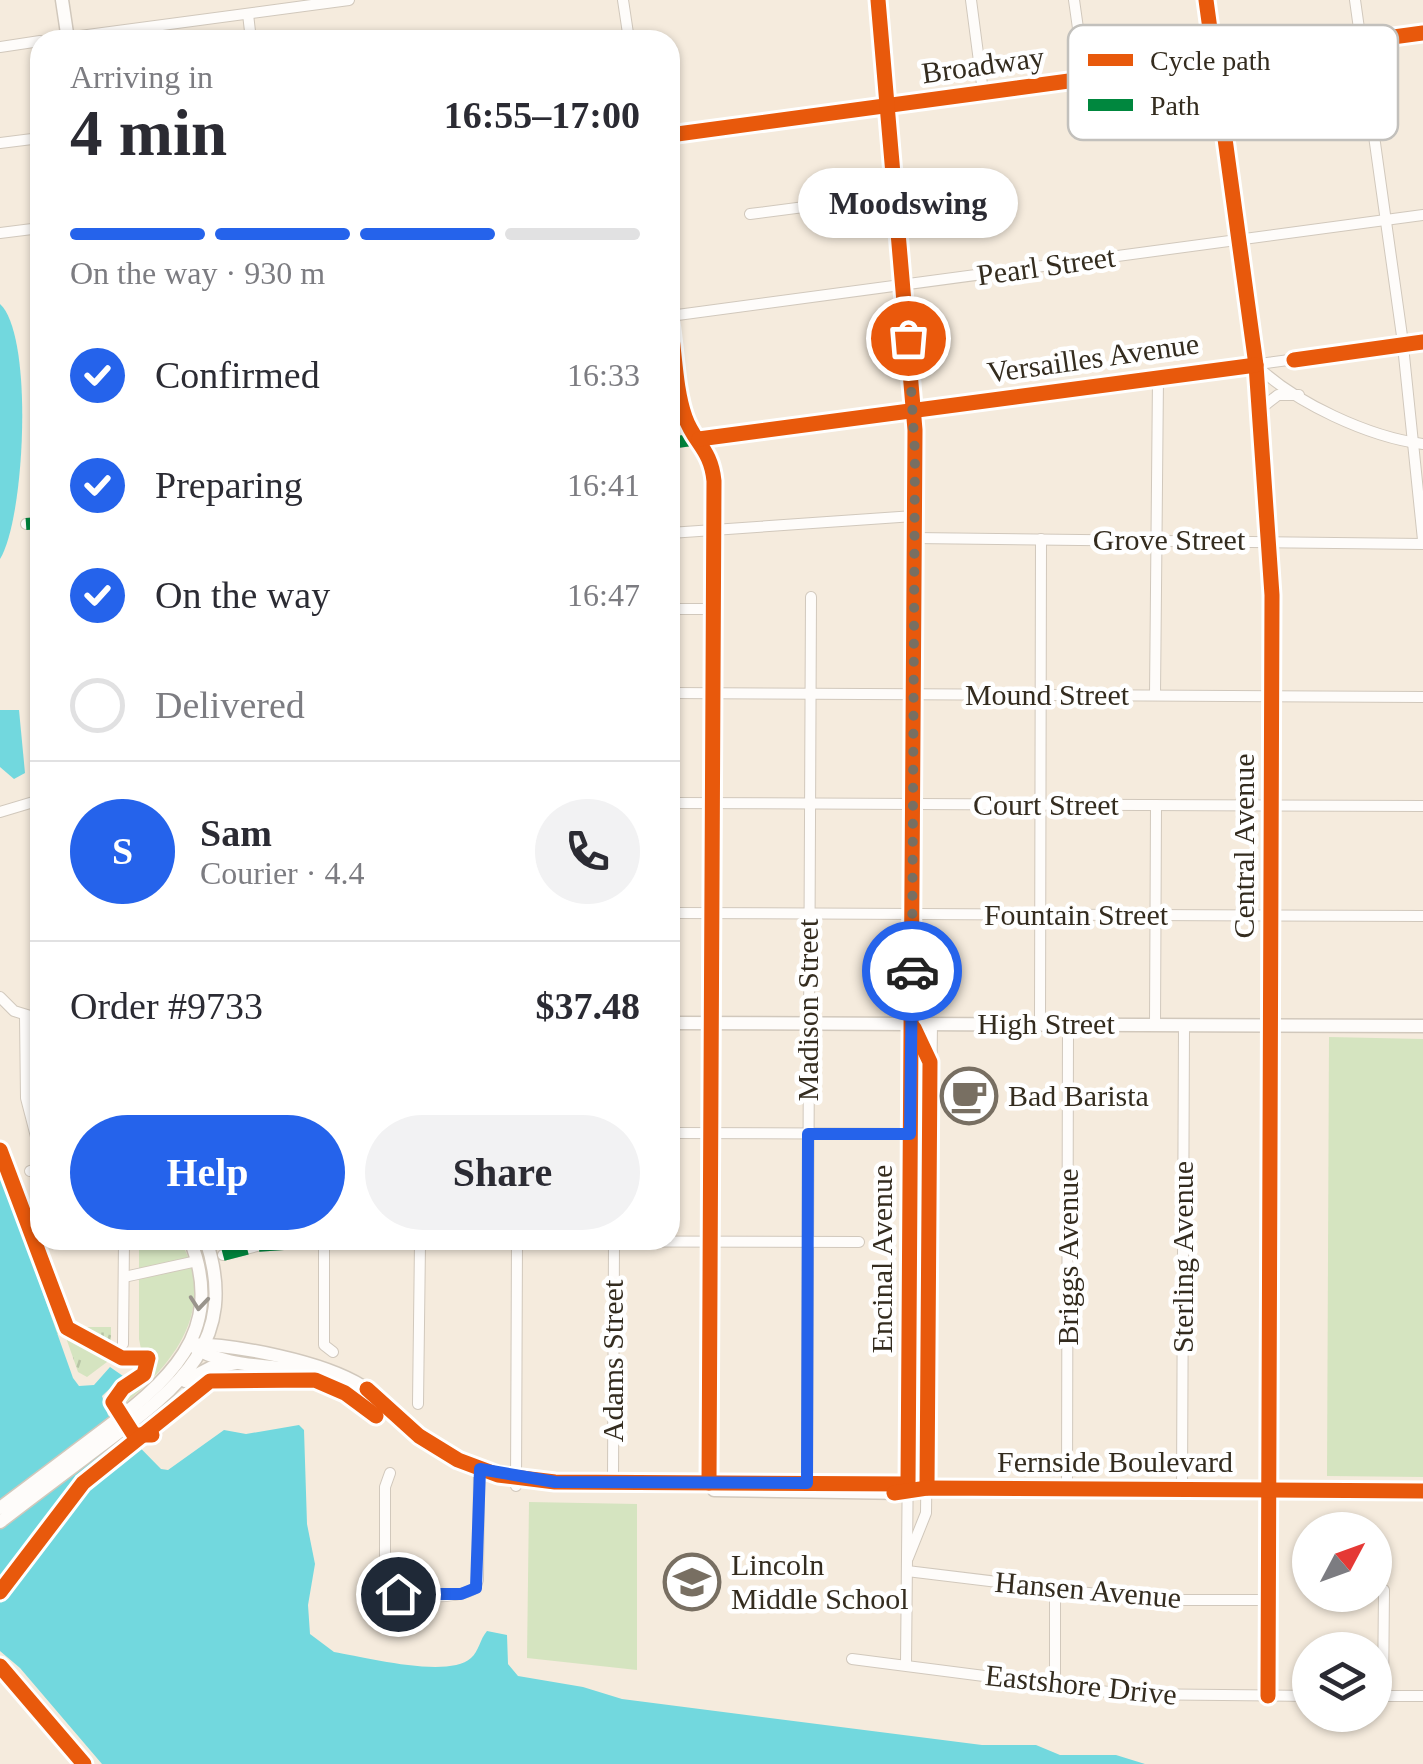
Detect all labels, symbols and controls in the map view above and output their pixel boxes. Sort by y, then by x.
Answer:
legend [1068,25,1398,140]
street label: Broadway [920,40,1046,89]
text: Cycle path [1150,45,1271,76]
text: Arriving in [70,59,213,95]
text: Path [1150,90,1200,121]
text: 16:55–17:00 [444,94,640,136]
text: 4 min [70,97,227,169]
callout: Moodswing [798,168,1018,238]
text: Moodswing [829,185,987,221]
street label: Pearl Street [975,239,1118,292]
text: On the way · 930 m [70,255,325,291]
pin [866,296,951,381]
icon: bag [881,311,936,366]
street label: Versailles Avenue [985,326,1201,389]
icon: check [70,348,125,403]
text: Confirmed [155,354,320,396]
text: 16:33 [567,357,640,393]
icon: check [70,458,125,513]
text: Preparing [155,464,303,506]
text: 16:41 [567,467,640,503]
street label: Grove Street [1093,523,1246,556]
icon: check [70,568,125,623]
text: On the way [155,574,330,616]
text: 16:47 [567,577,640,613]
street label: Mound Street [965,678,1130,711]
text: Delivered [155,684,305,726]
street label: Central Avenue [1227,753,1260,939]
street label: Court Street [973,788,1120,821]
button: phone [535,799,640,904]
text: Sam [200,812,272,854]
text: S [112,830,133,872]
text: Courier · 4.4 [200,855,364,891]
street label: Fountain Street [984,898,1169,931]
street label: Madison Street [791,918,824,1101]
courier [862,921,962,1021]
icon: car [885,944,940,999]
text: Order #9733 [70,985,263,1027]
text: $37.48 [536,985,640,1027]
street label: High Street [977,1007,1115,1040]
cafe icon: Bad Barista [939,1066,999,1126]
place label: Bad Barista [1008,1079,1149,1112]
button: Help [70,1115,345,1230]
button: Share [365,1115,640,1230]
street label: Sterling Avenue [1166,1161,1199,1353]
street label: Encinal Avenue [865,1165,898,1353]
street label: Briggs Avenue [1051,1169,1084,1345]
street label: Adams Street [596,1279,629,1442]
one-way arrow [189,1296,211,1312]
street label: Fernside Boulevard [997,1445,1233,1478]
north arrow [1292,1512,1392,1612]
map controls [1292,1512,1392,1732]
place label: Lincoln Middle School [731,1548,909,1615]
pin [356,1552,441,1637]
school or university icon: Lincoln Middle School [662,1552,722,1612]
street label: Hansen Avenue [994,1565,1183,1614]
icon: home [371,1567,426,1622]
button: layers [1292,1632,1392,1732]
street label: Eastshore Drive [984,1658,1178,1711]

